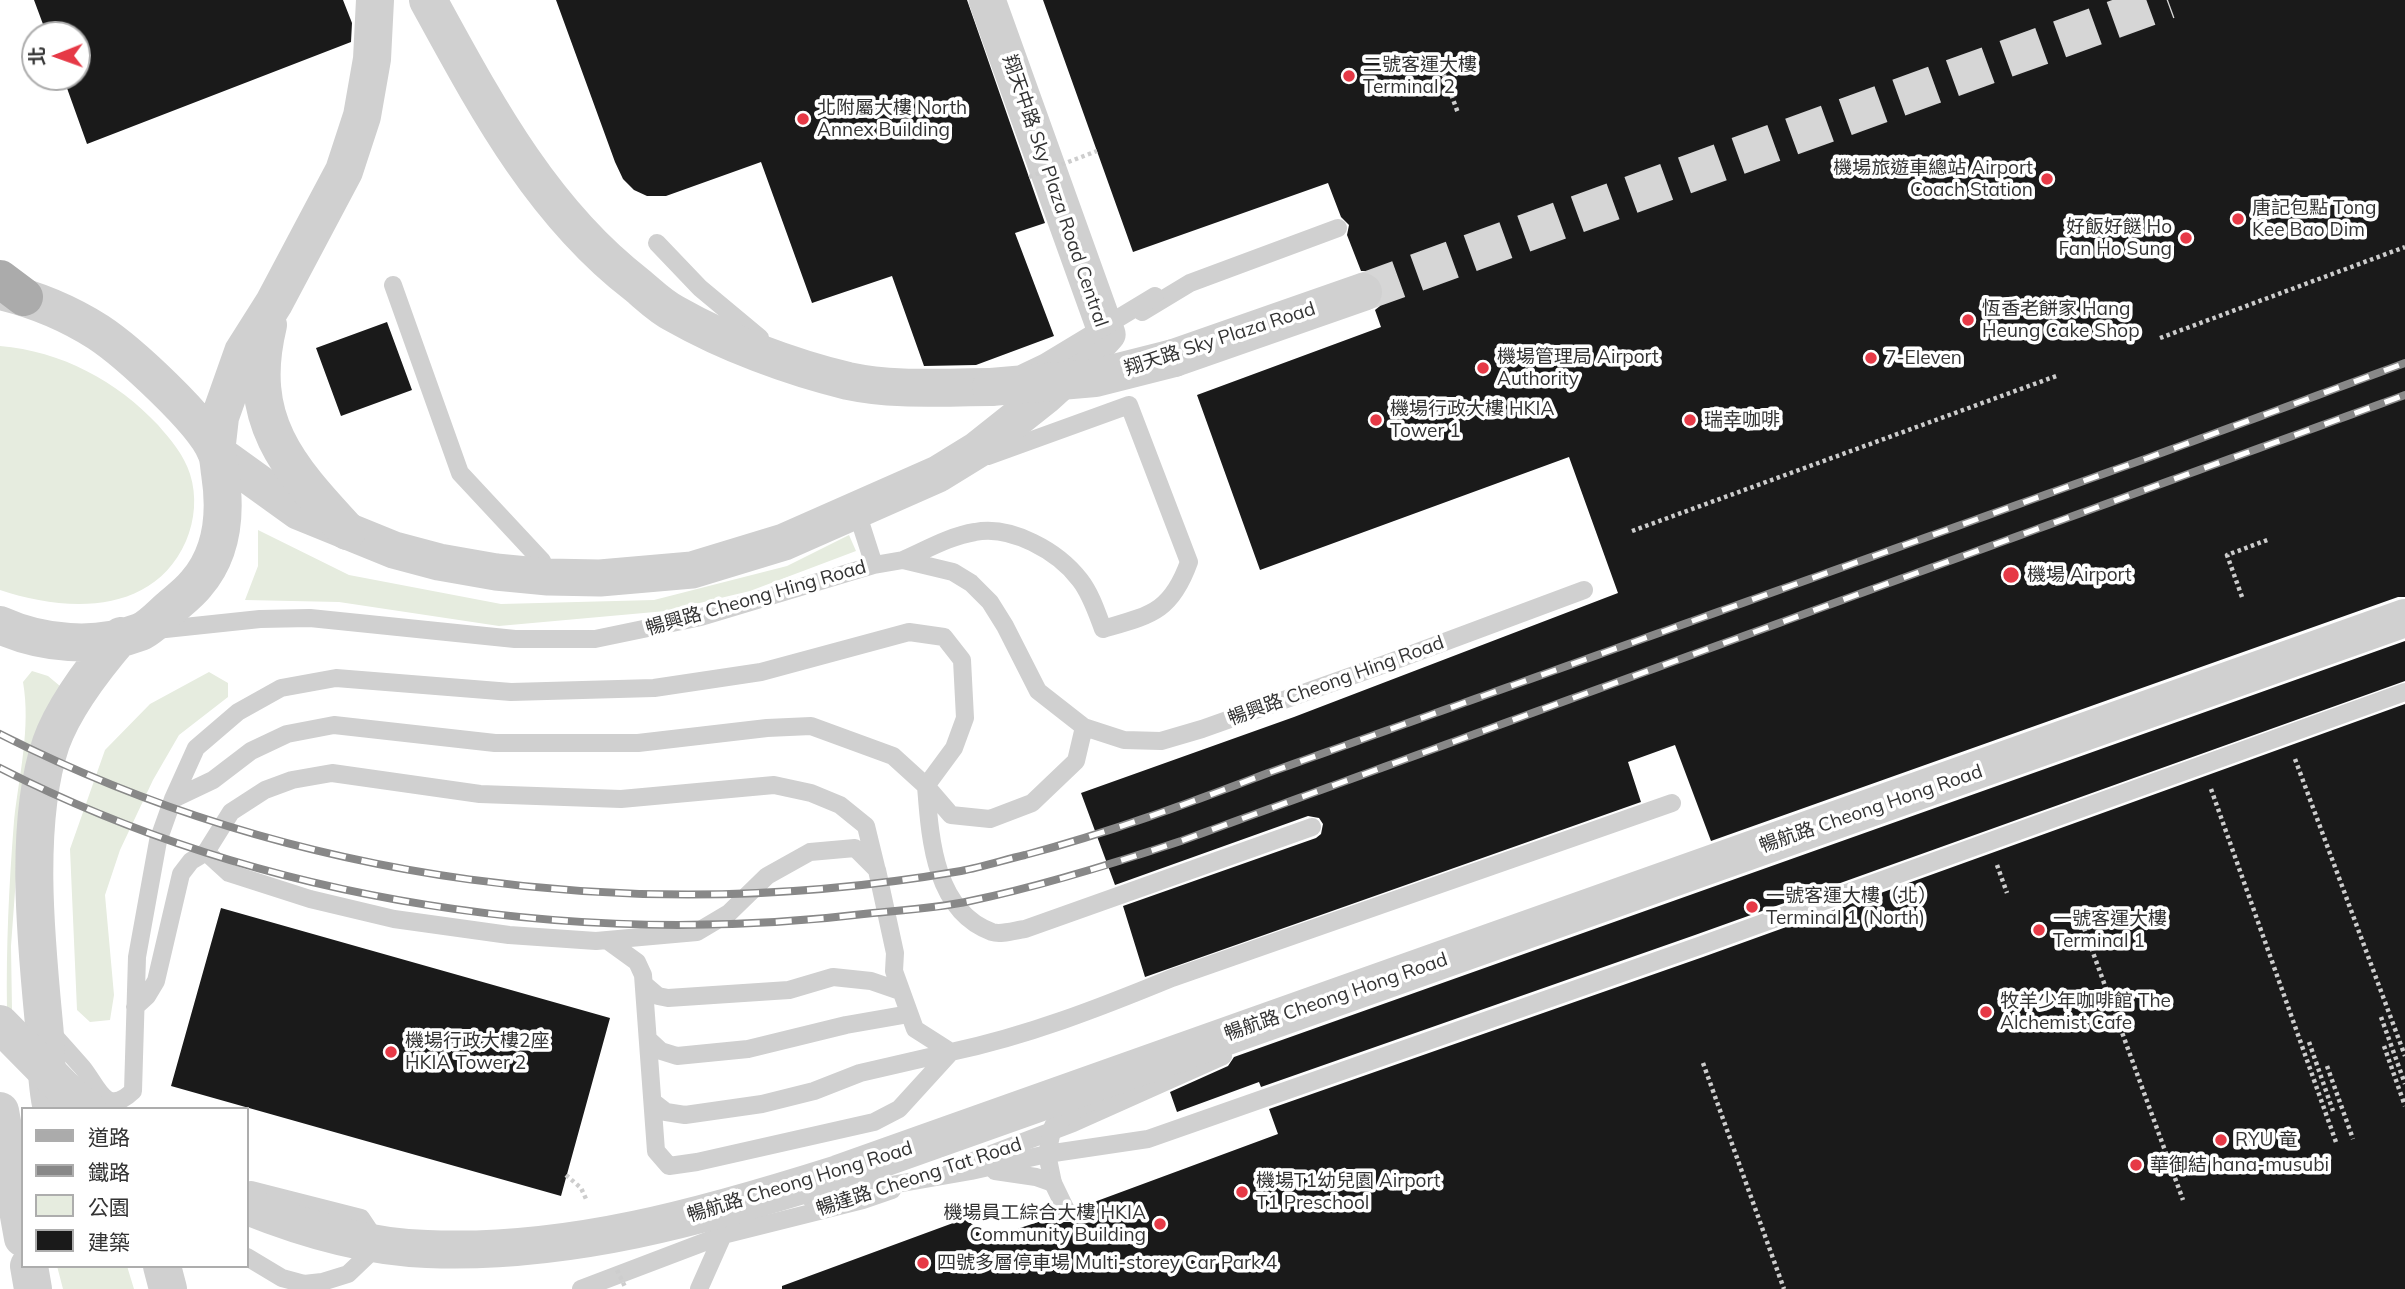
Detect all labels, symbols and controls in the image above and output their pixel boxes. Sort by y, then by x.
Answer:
north arrow [21,21,91,91]
text: 北 [25,47,49,66]
street label: 翔天中路 Sky Plaza Road Central [998,52,1112,330]
place label: 二號客運大樓 Terminal 2 [1363,54,1477,98]
marker: 二號客運大樓 Terminal 2 [1341,68,1357,84]
place label: 北附屬大樓 North Annex Building [817,97,967,141]
marker: 北附屬大樓 North Annex Building [795,111,811,127]
place label: 機場旅遊車總站 Airport Coach Station [1833,157,2033,201]
marker: 機場旅遊車總站 Airport Coach Station [2039,171,2055,187]
place label: 唐記包點 Tong Kee Bao Dim [2252,197,2376,241]
marker: 唐記包點 Tong Kee Bao Dim [2230,211,2246,227]
place label: 好飯好餸 Ho Fan Ho Sung [2058,216,2172,260]
marker: 好飯好餸 Ho Fan Ho Sung [2178,230,2194,246]
street label: 翔天路 Sky Plaza Road [1122,297,1318,381]
place label: 恆香老餅家 Hang Heung Cake Shop [1982,298,2140,342]
marker: 恆香老餅家 Hang Heung Cake Shop [1960,312,1976,328]
place label: 機場管理局 Airport Authority [1497,346,1659,390]
place label: 7-Eleven [1885,347,1962,369]
marker: 7-Eleven [1863,350,1879,366]
marker: 機場管理局 Airport Authority [1475,360,1491,376]
place label: 機場行政大樓 HKIA Tower 1 [1390,398,1554,442]
place label: 瑞幸咖啡 [1704,409,1780,431]
marker: 機場行政大樓 HKIA Tower 1 [1368,412,1384,428]
marker: 瑞幸咖啡 [1682,412,1698,428]
street label: 暢興路 Cheong Hing Road [643,556,869,640]
place label: 機場 Airport [2027,564,2132,586]
marker: 機場 Airport [2001,565,2021,585]
street label: 暢興路 Cheong Hing Road [1225,631,1447,731]
street label: 暢航路 Cheong Hong Road [1756,760,1986,858]
place label: 一號客運大樓（北） Terminal 1 (North) [1766,885,1937,929]
marker: 一號客運大樓（北） Terminal 1 (North) [1744,899,1760,915]
place label: 一號客運大樓 Terminal 1 [2053,908,2167,952]
marker: 一號客運大樓 Terminal 1 [2031,922,2047,938]
street label: 暢航路 Cheong Hong Road [1221,948,1451,1046]
place label: 牧羊少年咖啡館 The Alchemist Cafe [2000,990,2171,1034]
marker: 牧羊少年咖啡館 The Alchemist Cafe [1978,1004,1994,1020]
place label: 機場行政大樓2座 HKIA Tower 2 [405,1030,549,1074]
marker: 機場行政大樓2座 HKIA Tower 2 [383,1044,399,1060]
legend [21,1107,248,1268]
text: 道路 [88,1124,130,1150]
place label: RYU 竜 [2235,1129,2297,1151]
marker: RYU 竜 [2213,1132,2229,1148]
street label: 暢達路 Cheong Tat Road [814,1133,1024,1221]
street label: 暢航路 Cheong Hong Road [685,1137,915,1227]
place label: 華御結 hana-musubi [2150,1154,2329,1176]
marker: 華御結 hana-musubi [2128,1157,2144,1173]
text: 鐵路 [88,1159,130,1185]
place label: 機場T1幼兒園 Airport T1 Preschool [1256,1170,1441,1214]
marker: 機場T1幼兒園 Airport T1 Preschool [1234,1184,1250,1200]
text: 公園 [88,1194,130,1220]
place label: 機場員工綜合大樓 HKIA Community Building [944,1202,1146,1246]
marker: 機場員工綜合大樓 HKIA Community Building [1152,1216,1168,1232]
text: 建築 [88,1229,130,1255]
place label: 四號多層停車場 Multi-storey Car Park 4 [937,1252,1277,1274]
marker: 四號多層停車場 Multi-storey Car Park 4 [915,1255,931,1271]

